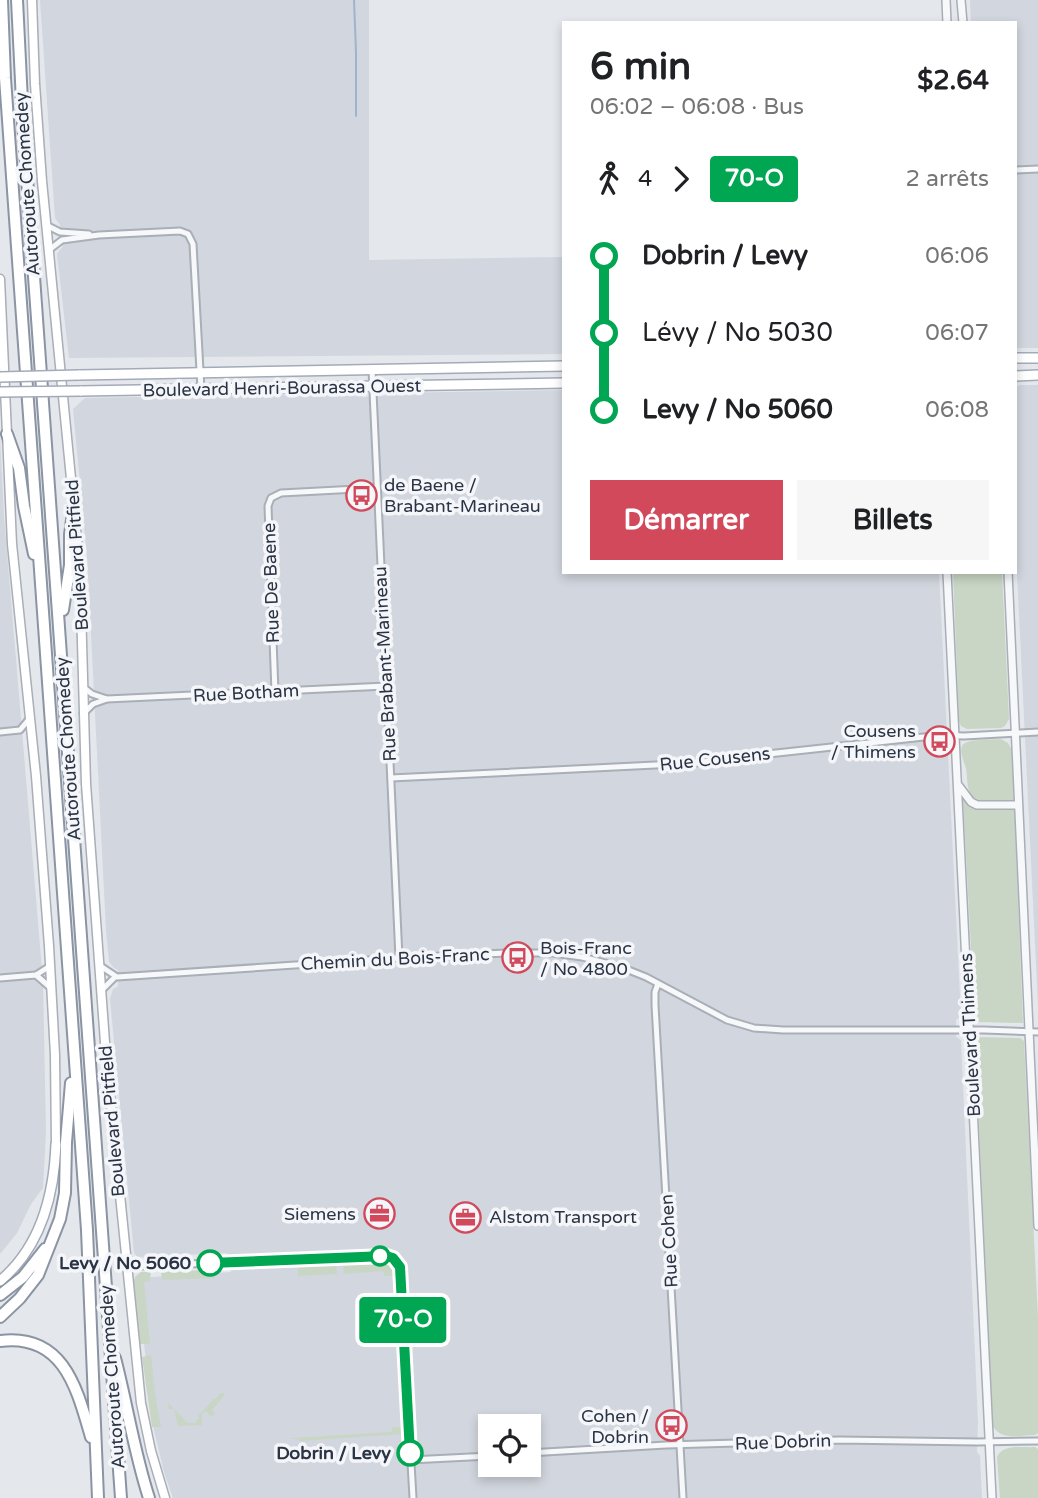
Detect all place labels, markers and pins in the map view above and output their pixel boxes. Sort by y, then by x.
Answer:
place label: de Baene / Brabant-Marineau [384,474,541,517]
bus stop icon: de Baene / Brabant-Marineau [344,478,378,512]
place label: Cousens / Thimens [831,720,916,763]
bus stop icon: Cousens / Thimens [922,724,956,758]
place label: Bois-Franc / No 4800 [540,937,632,980]
bus stop icon: Bois-Franc / No 4800 [500,941,534,975]
office icon: Siemens [362,1197,396,1231]
office icon: Alstom Transport [449,1200,483,1234]
place label: Siemens [284,1203,356,1225]
place label: Alstom Transport [489,1206,637,1228]
unlabelled marker [370,1246,390,1266]
marker: Levy / No 5060 [197,1250,223,1276]
place label: Levy / No 5060 [59,1252,191,1274]
place label: Cohen / Dobrin [581,1405,649,1448]
bus stop icon: Cohen / Dobrin [655,1409,689,1443]
marker: Dobrin / Levy [397,1440,423,1466]
place label: Dobrin / Levy [276,1442,391,1464]

